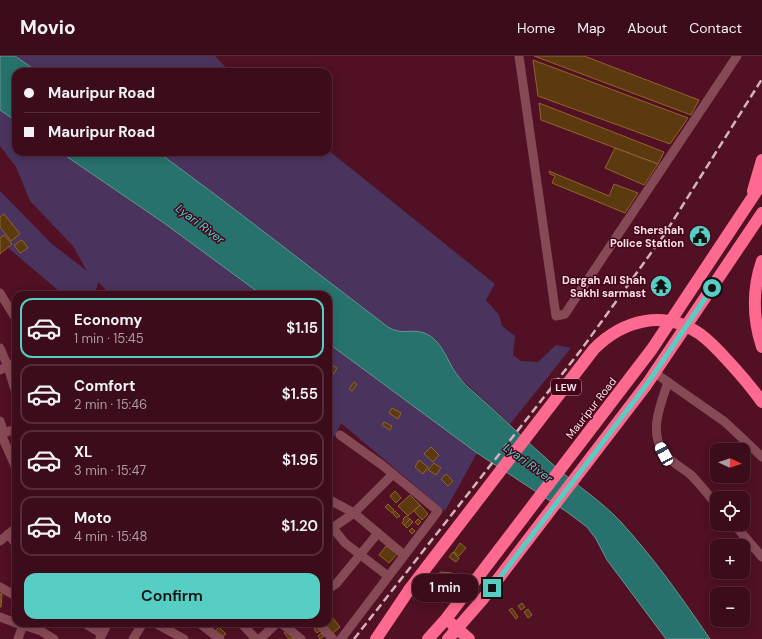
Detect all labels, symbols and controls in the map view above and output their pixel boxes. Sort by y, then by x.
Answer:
text: Movio [20,15,76,40]
text: Home [517,19,555,37]
text: Map [577,19,605,37]
text: About [627,19,667,37]
text: Contact [689,19,742,37]
text: Mauripur Road [48,83,155,103]
text: Mauripur Road [48,122,155,142]
water label: Lyari River [172,200,228,248]
place label: Shershah Police Station [610,223,684,250]
public building icon: Shershah Police Station [687,223,713,249]
place label: Dargah Ali Shah Sakhi sarmast [562,273,646,300]
temple icon: Dargah Ali Shah Sakhi sarmast [648,273,674,299]
route start [703,279,721,297]
icon: car [26,310,62,346]
text: Economy [74,310,142,330]
text: $1.15 [286,318,318,338]
text: 1 min · 15:45 [74,330,144,347]
street label: Mauripur Road [563,374,619,441]
icon: car [26,376,62,412]
text: Comfort [74,376,135,396]
road number: LEW [551,379,581,395]
text: $1.55 [282,384,318,404]
text: 2 min · 15:46 [74,396,147,413]
water label: Lyari River [500,440,556,487]
car [653,441,675,467]
icon: car [26,442,62,478]
text: XL [74,442,92,462]
north arrow [710,443,750,483]
map controls [710,443,750,627]
text: $1.95 [282,450,318,470]
text: 3 min · 15:47 [74,462,146,479]
button: locate [710,491,750,531]
icon: car [26,508,62,544]
text: Moto [74,508,112,528]
text: $1.20 [281,516,318,536]
text: 4 min · 15:48 [74,528,147,545]
button: + [710,539,750,579]
button: Confirm [24,573,320,619]
callout: 1 min [412,574,478,602]
text: 1 min [429,579,461,596]
route end [483,579,501,597]
button: − [710,587,750,627]

